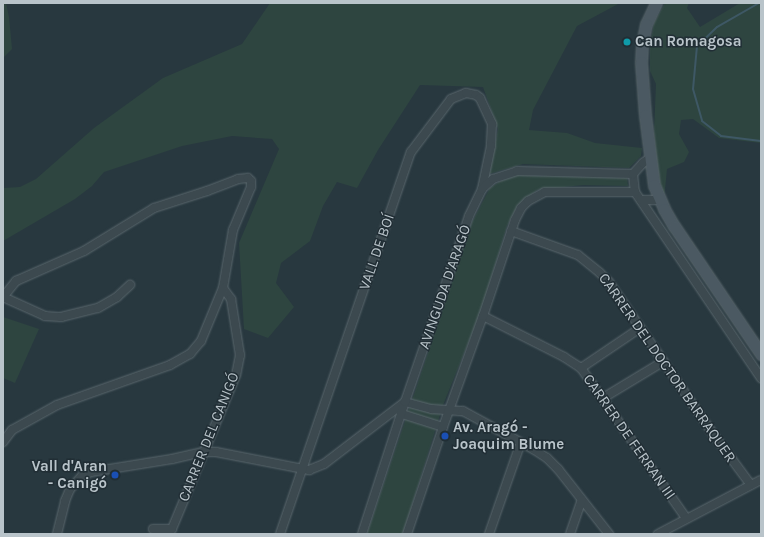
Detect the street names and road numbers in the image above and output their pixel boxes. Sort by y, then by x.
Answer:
street label: VALL DE BOÍ [356,212,398,292]
street label: AVINGUDA D'ARAGÓ [415,222,475,352]
street label: CARRER DEL DOCTOR BARRAQUER [594,270,740,466]
street label: CARRER DEL CANIGÓ [175,370,243,504]
street label: CARRER DE FERRAN III [579,371,679,503]

